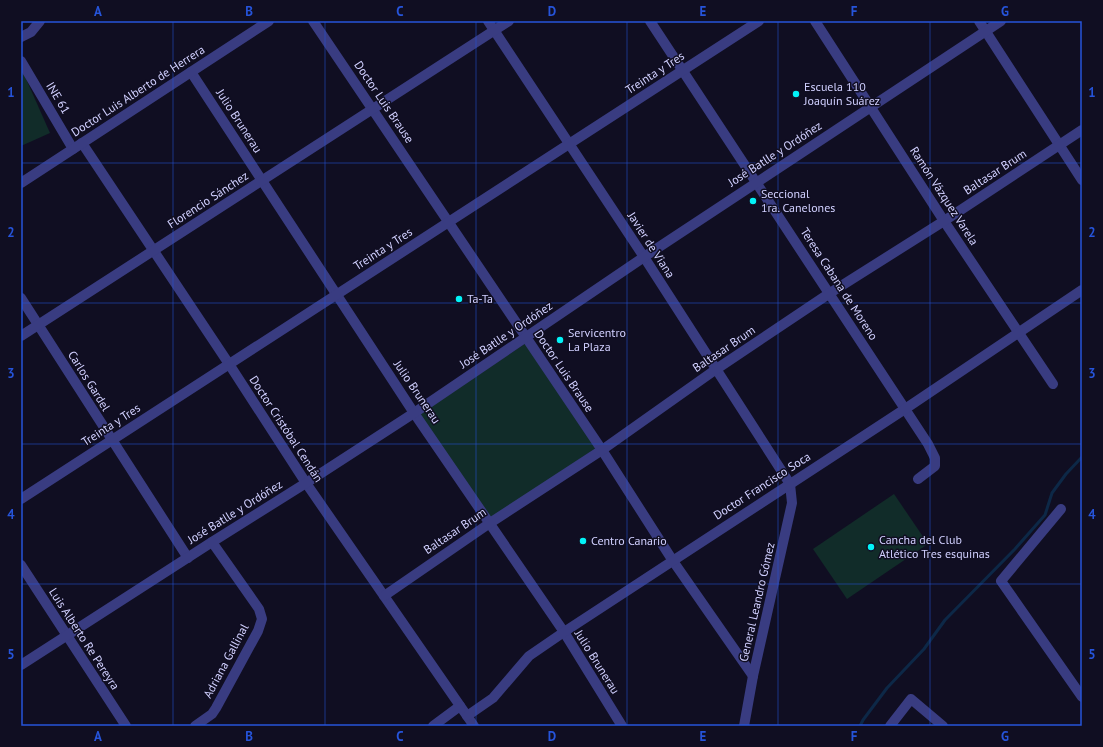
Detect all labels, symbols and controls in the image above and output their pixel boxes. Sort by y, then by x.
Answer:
text: A [94,3,102,20]
text: B [245,3,253,20]
text: C [396,3,404,20]
text: D [548,3,556,20]
text: E [700,3,707,20]
text: F [851,3,858,20]
text: G [1001,3,1009,20]
street label: Doctor Luis Alberto de Herrera [68,42,207,139]
street label: Treinta y Tres [623,48,687,97]
street label: Doctor Luis Brause [351,58,417,146]
street label: INE 61 [43,79,74,116]
place label: Escuela 110 Joaquín Suárez [803,79,880,108]
text: 1 [7,84,15,101]
text: 1 [1088,84,1096,101]
street label: Julio Brunerau [213,85,266,155]
marker: Escuela 110 Joaquín Suárez [791,89,801,99]
street label: José Batlle y Ordóñez [724,118,824,190]
street label: Ramón Vázquez Varela [907,144,982,248]
street label: Baltasar Brum [960,146,1029,197]
street label: Florencio Sánchez [165,168,251,231]
place label: Seccional 1ra. Canelones [761,186,835,215]
marker: Seccional 1ra. Canelones [748,196,758,206]
street label: Javier de Viana [624,208,678,281]
text: 2 [7,224,15,241]
street label: Treinta y Tres [351,224,415,273]
text: 2 [1088,224,1096,241]
street label: Teresa Cabana de Moreno [797,225,881,343]
place label: Ta-Ta [467,291,493,306]
marker: Ta-Ta [454,294,464,304]
street label: José Batlle y Ordóñez [456,298,555,372]
street label: Baltasar Brum [690,322,758,375]
place label: Servicentro La Plaza [568,325,626,354]
street label: Doctor Luis Brause [531,327,597,415]
marker: Servicentro La Plaza [555,335,565,345]
street label: Carlos Gardel [65,348,114,414]
street label: Julio Brunerau [390,356,444,426]
text: 3 [7,365,15,382]
text: 3 [1088,365,1096,382]
street label: Doctor Cristóbal Cendán [246,373,326,485]
street label: Treinta y Tres [79,400,143,449]
street label: Doctor Francisco Soca [710,449,813,523]
street label: José Batlle y Ordóñez [184,476,285,547]
street label: Baltasar Brum [421,504,489,557]
text: 4 [7,506,15,523]
text: 4 [1088,506,1096,523]
place label: Cancha del Club Atlético Tres esquinas [879,532,990,561]
place label: Centro Canario [591,533,667,548]
marker: Centro Canario [578,536,588,546]
street label: General Leandro Gómez [735,541,778,663]
marker: Cancha del Club Atlético Tres esquinas [866,542,876,552]
street label: Luis Alberto Re Pereyra [46,585,123,693]
street label: Adriana Gallinal [200,621,252,700]
street label: Julio Brunerau [571,626,623,697]
text: 5 [7,646,15,663]
text: 5 [1088,646,1096,663]
text: A [94,728,102,745]
text: B [245,728,253,745]
text: C [396,728,404,745]
text: D [548,728,556,745]
text: E [700,728,707,745]
text: F [851,728,858,745]
text: G [1001,728,1009,745]

